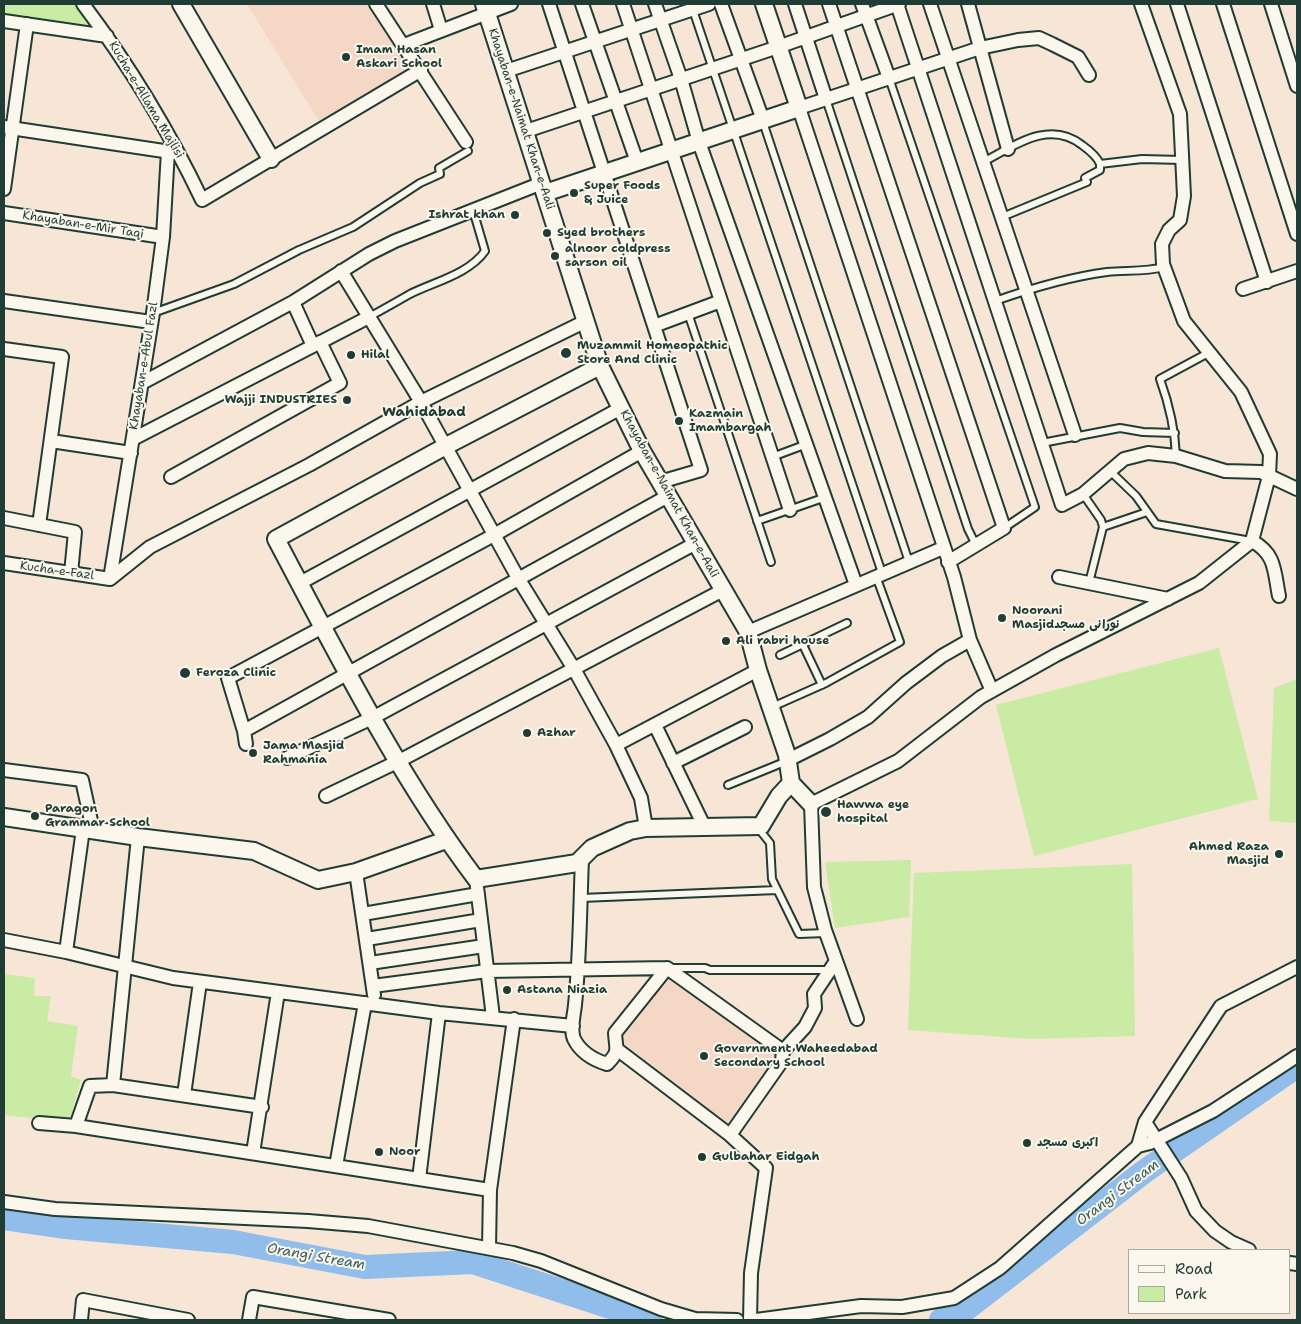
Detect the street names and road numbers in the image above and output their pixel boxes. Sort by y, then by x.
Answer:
street label: Khayaban-e-Naimat Khan-e-Aali [485,26,557,212]
street label: Kucha-e-Allama Majlisi [105,39,187,161]
street label: Khayaban-e-Mir Taqi [21,208,145,242]
street label: Khayaban-e-Abul Fazl [127,301,161,431]
street label: Khayaban-e-Naimat Khan-e-Aali [617,407,721,581]
street label: Kucha-e-Fazl [19,559,95,583]

